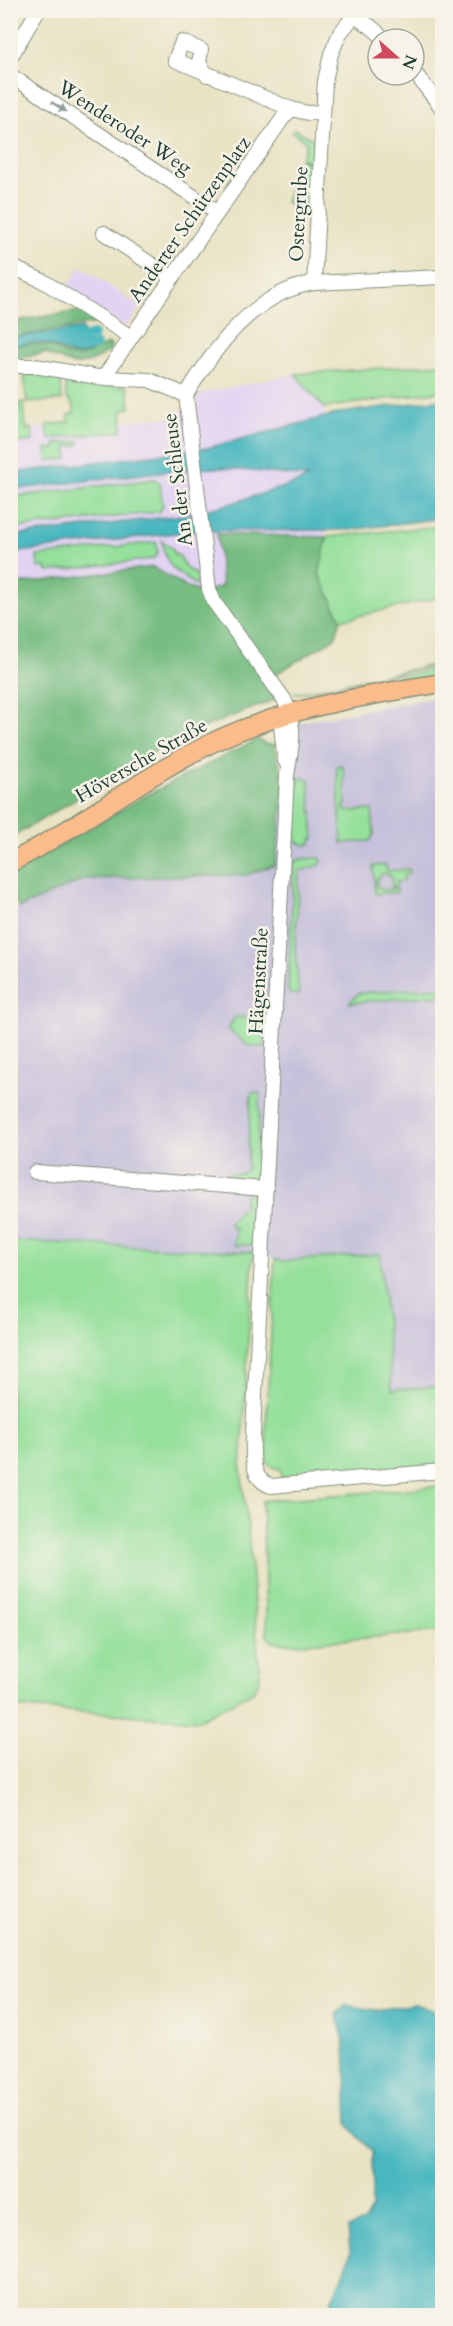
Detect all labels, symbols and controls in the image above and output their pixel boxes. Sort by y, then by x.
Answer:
north arrow [366,27,426,87]
text: N [396,52,422,73]
street label: Wenderoder Weg [51,73,198,181]
one-way arrow [51,102,68,113]
street label: Anderter Schützenplatz [122,131,257,308]
street label: Ostergrube [283,165,314,263]
street label: An der Schleuse [156,412,199,548]
street label: Höversche Straße [70,712,212,809]
street label: Hägenstraße [242,927,275,1035]

